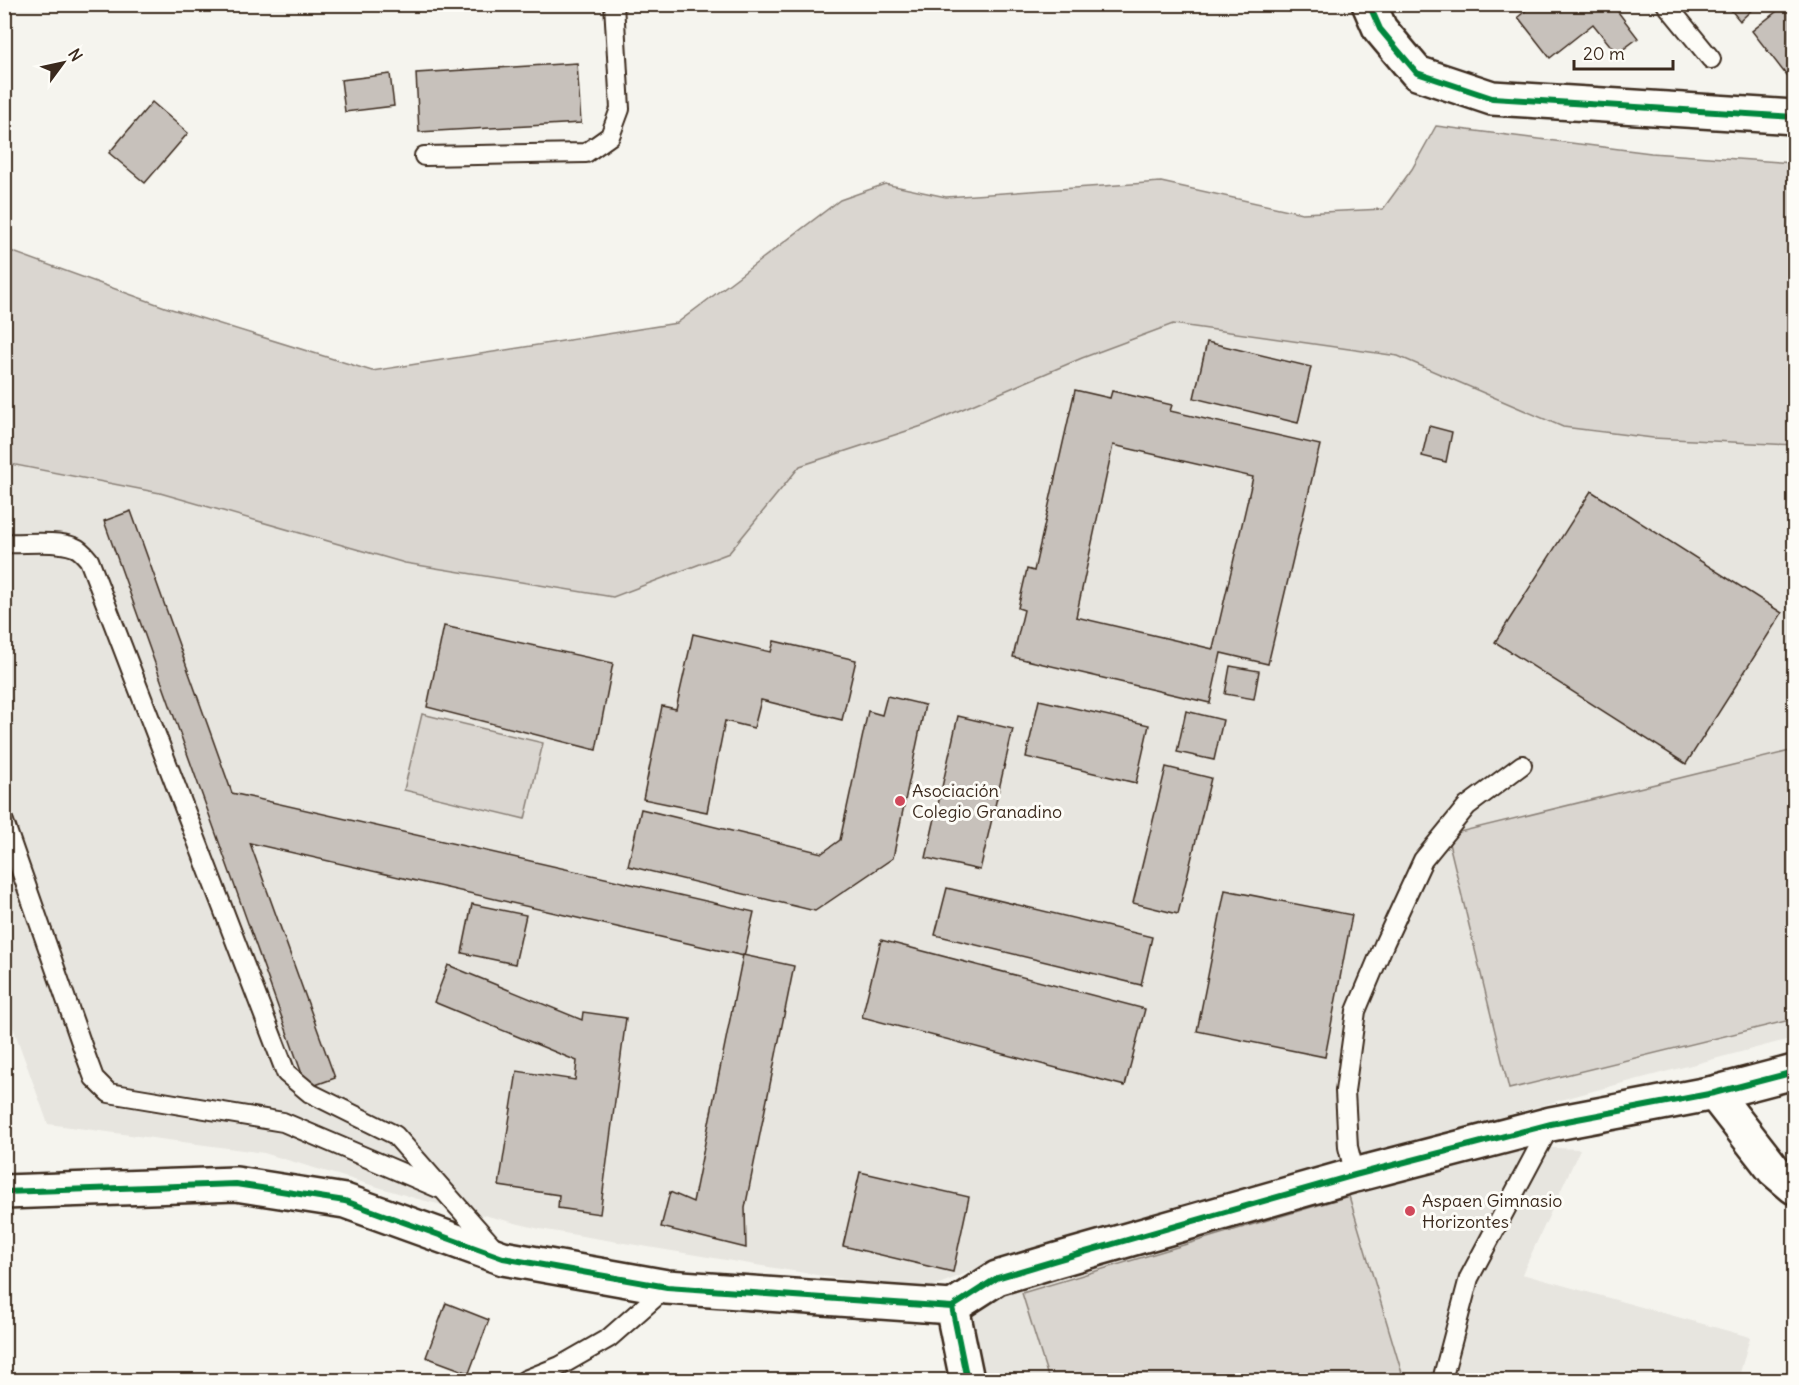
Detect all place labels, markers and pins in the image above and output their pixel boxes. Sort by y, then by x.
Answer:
place label: Asociación Colegio Granadino [912,779,1062,823]
marker: Asociación Colegio Granadino [893,794,907,808]
place label: Aspaen Gimnasio Horizontes [1422,1189,1562,1233]
marker: Aspaen Gimnasio Horizontes [1403,1204,1417,1218]

